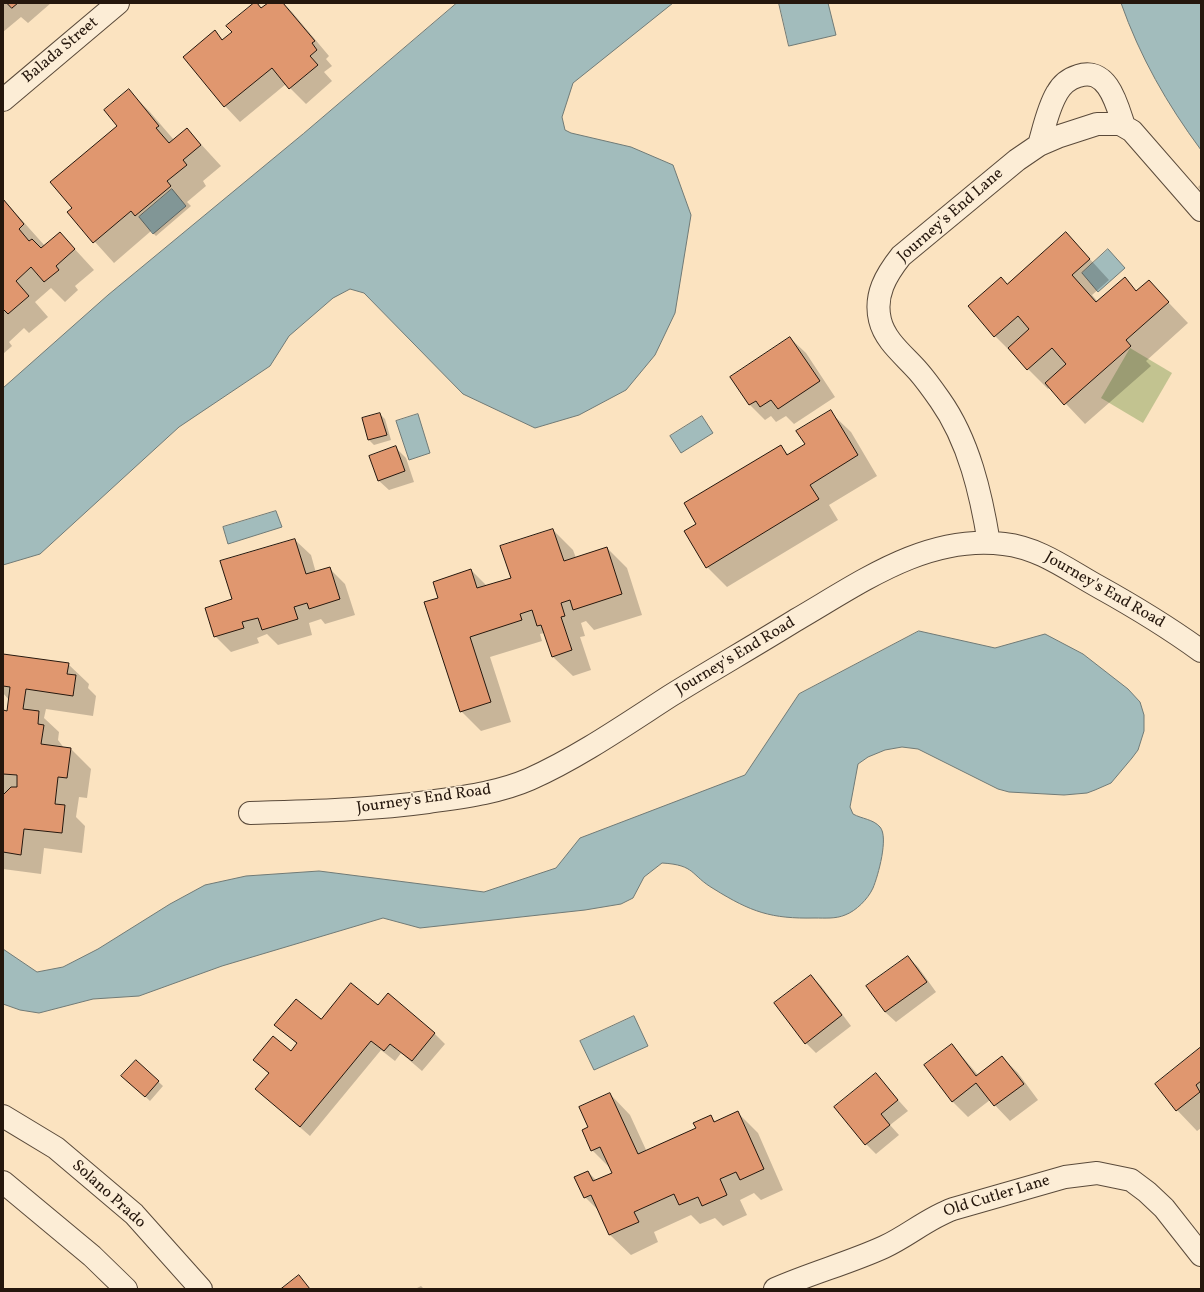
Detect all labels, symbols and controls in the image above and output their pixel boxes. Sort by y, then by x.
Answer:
street label: Balada Street [19,14,103,88]
street label: Journey's End Lane [894,165,1008,267]
street label: Journey's End Road [1040,549,1168,633]
street label: Journey's End Road [673,614,799,700]
street label: Journey's End Road [355,781,493,819]
street label: Solano Prado [67,1157,149,1233]
street label: Old Cutler Lane [942,1172,1052,1222]

